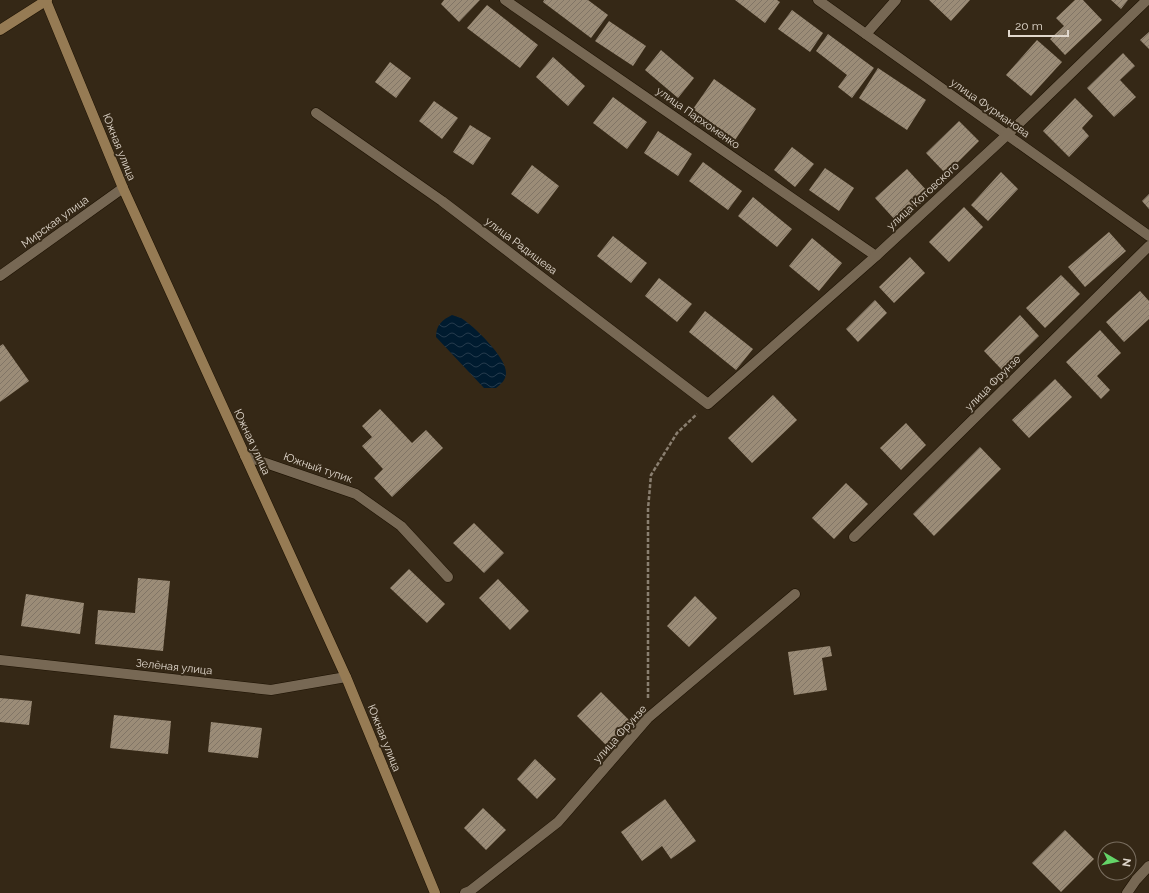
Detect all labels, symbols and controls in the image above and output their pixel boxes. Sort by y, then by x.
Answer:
scale bar [1009,12,1068,38]
text: 20 m [1015,19,1043,33]
street label: улица Фурманова [948,76,1032,140]
street label: улица Пархоменко [654,84,743,152]
street label: Южная улица [100,112,138,182]
street label: улица Котовского [884,159,962,233]
street label: Мирская улица [19,193,91,251]
street label: улица Радищева [482,215,560,277]
street label: улица Фрунзе [962,352,1024,414]
street label: Южная улица [231,407,273,477]
street label: Южный тупик [282,450,355,486]
street label: Зелёная улица [135,657,213,677]
street label: улица Фрунзе [591,702,650,766]
street label: Южная улица [365,703,403,773]
north arrow [1097,841,1137,881]
text: N [1119,857,1133,868]

